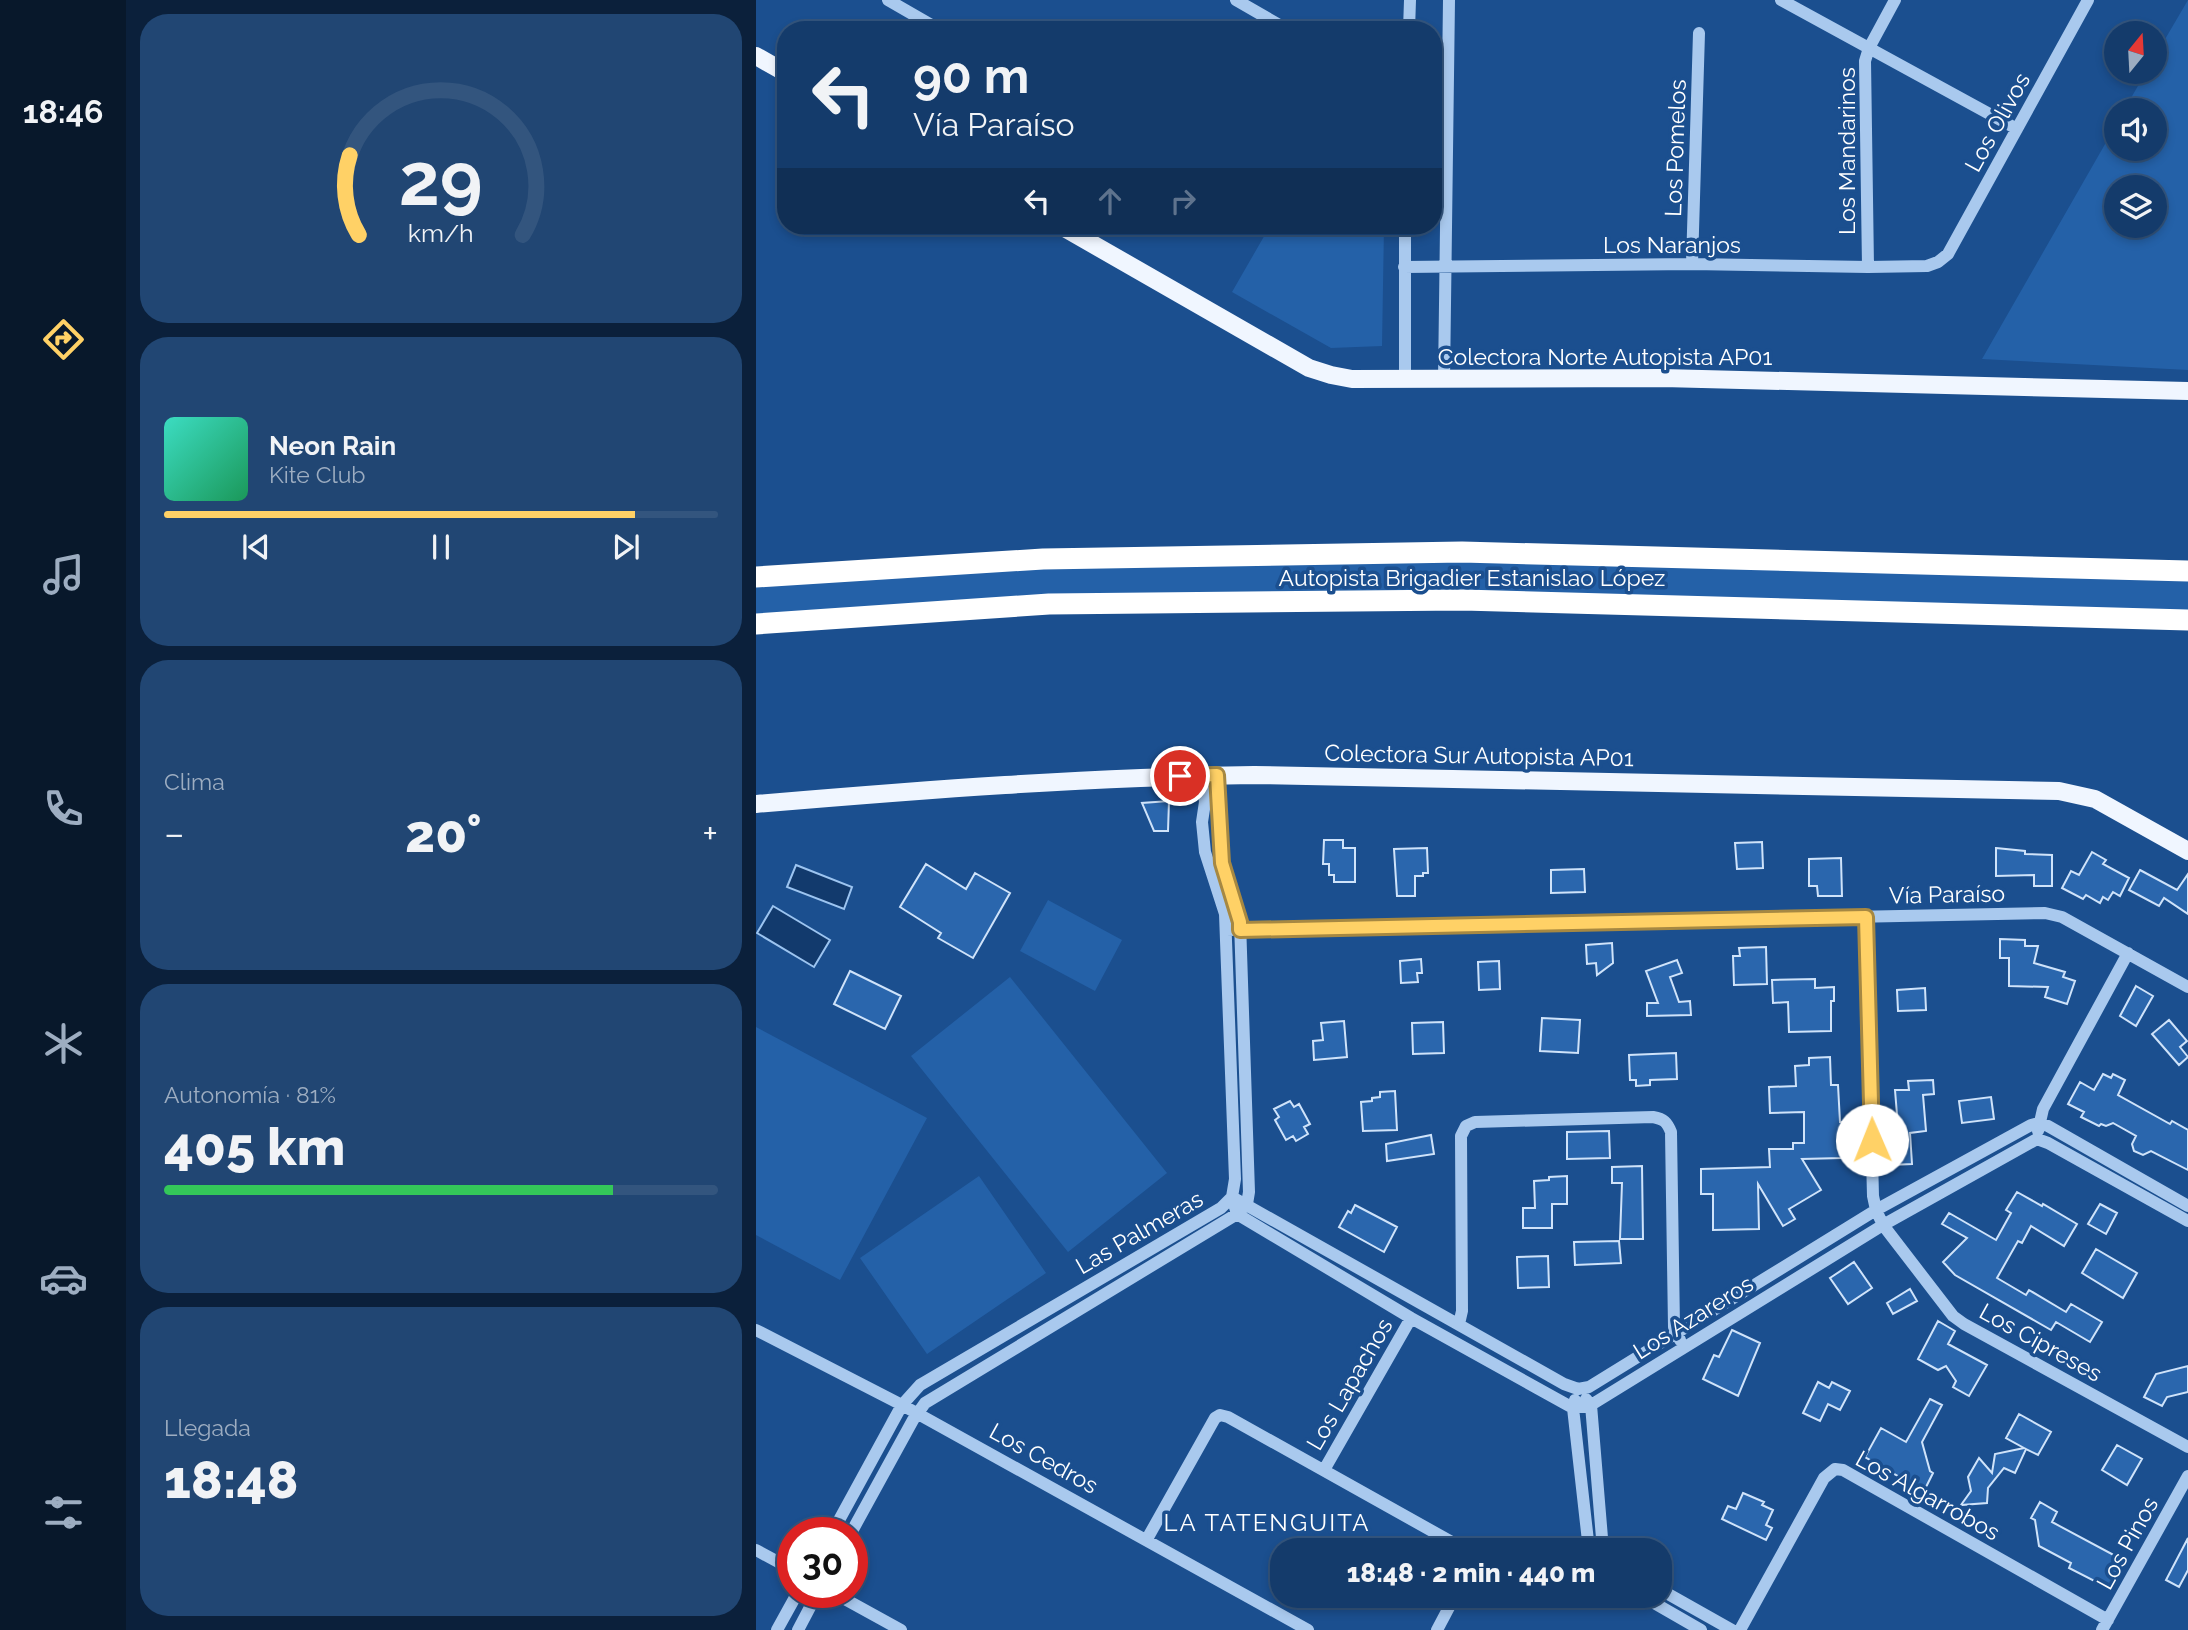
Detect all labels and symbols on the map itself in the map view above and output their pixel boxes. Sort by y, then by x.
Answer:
north arrow [2104,21,2166,84]
street label: Los Mandarinos [1833,67,1860,235]
street label: Los Olivos [1959,68,2035,176]
street label: Los Pomelos [1659,79,1691,217]
street label: Los Naranjos [1603,231,1741,258]
street label: Colectora Norte Autopista AP01 [1438,343,1772,370]
street label: Autopista Brigadier Estanislao López [1279,564,1665,591]
street label: Colectora Sur Autopista AP01 [1324,739,1634,771]
pin [1150,746,1210,806]
street label: Vía Paraíso [1889,879,2005,909]
position arrow [1835,1103,1909,1177]
street label: Las Palmeras [1071,1185,1207,1279]
street label: Los Azareros [1628,1269,1758,1365]
street label: Los Cipreses [1975,1297,2107,1387]
street label: Los Lapachos [1300,1313,1398,1455]
street label: Los Cedros [985,1417,1103,1499]
street label: Los Algarrobos [1851,1444,2005,1546]
street label: Los Pinos [2091,1492,2163,1594]
district label: LA TATENGUITA [1164,1508,1370,1537]
speed limit sign: 30 [777,1517,868,1608]

